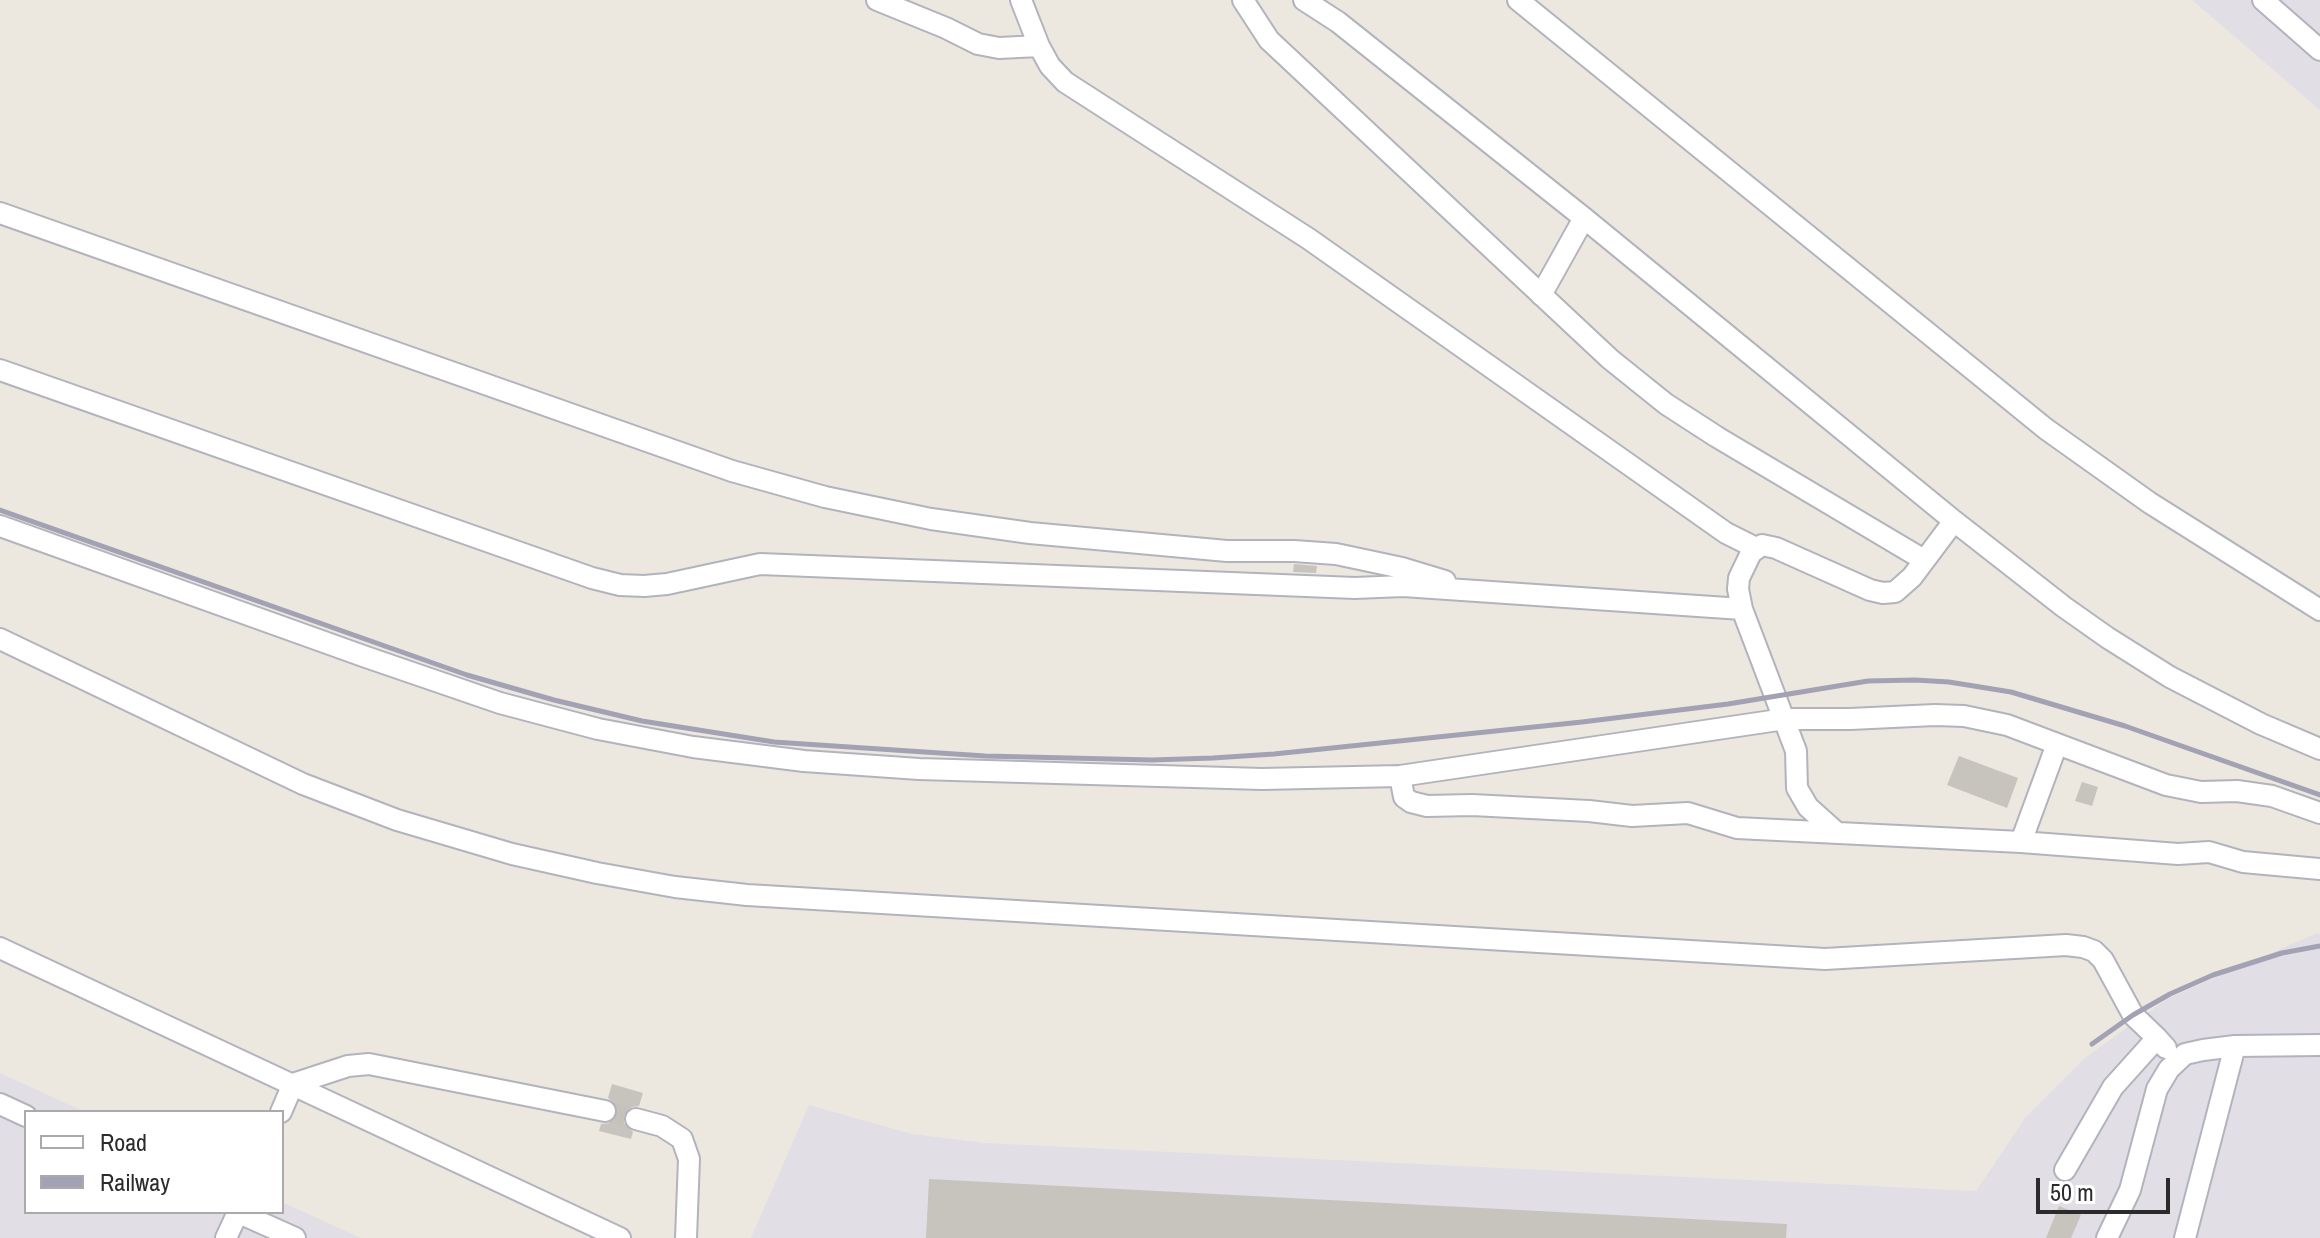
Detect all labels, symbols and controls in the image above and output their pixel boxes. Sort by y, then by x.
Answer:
legend [24,1110,284,1214]
text: Road [100,1126,147,1158]
scale bar [2040,1162,2174,1212]
text: Railway [100,1166,170,1198]
text: 50 m [2050,1176,2094,1208]

